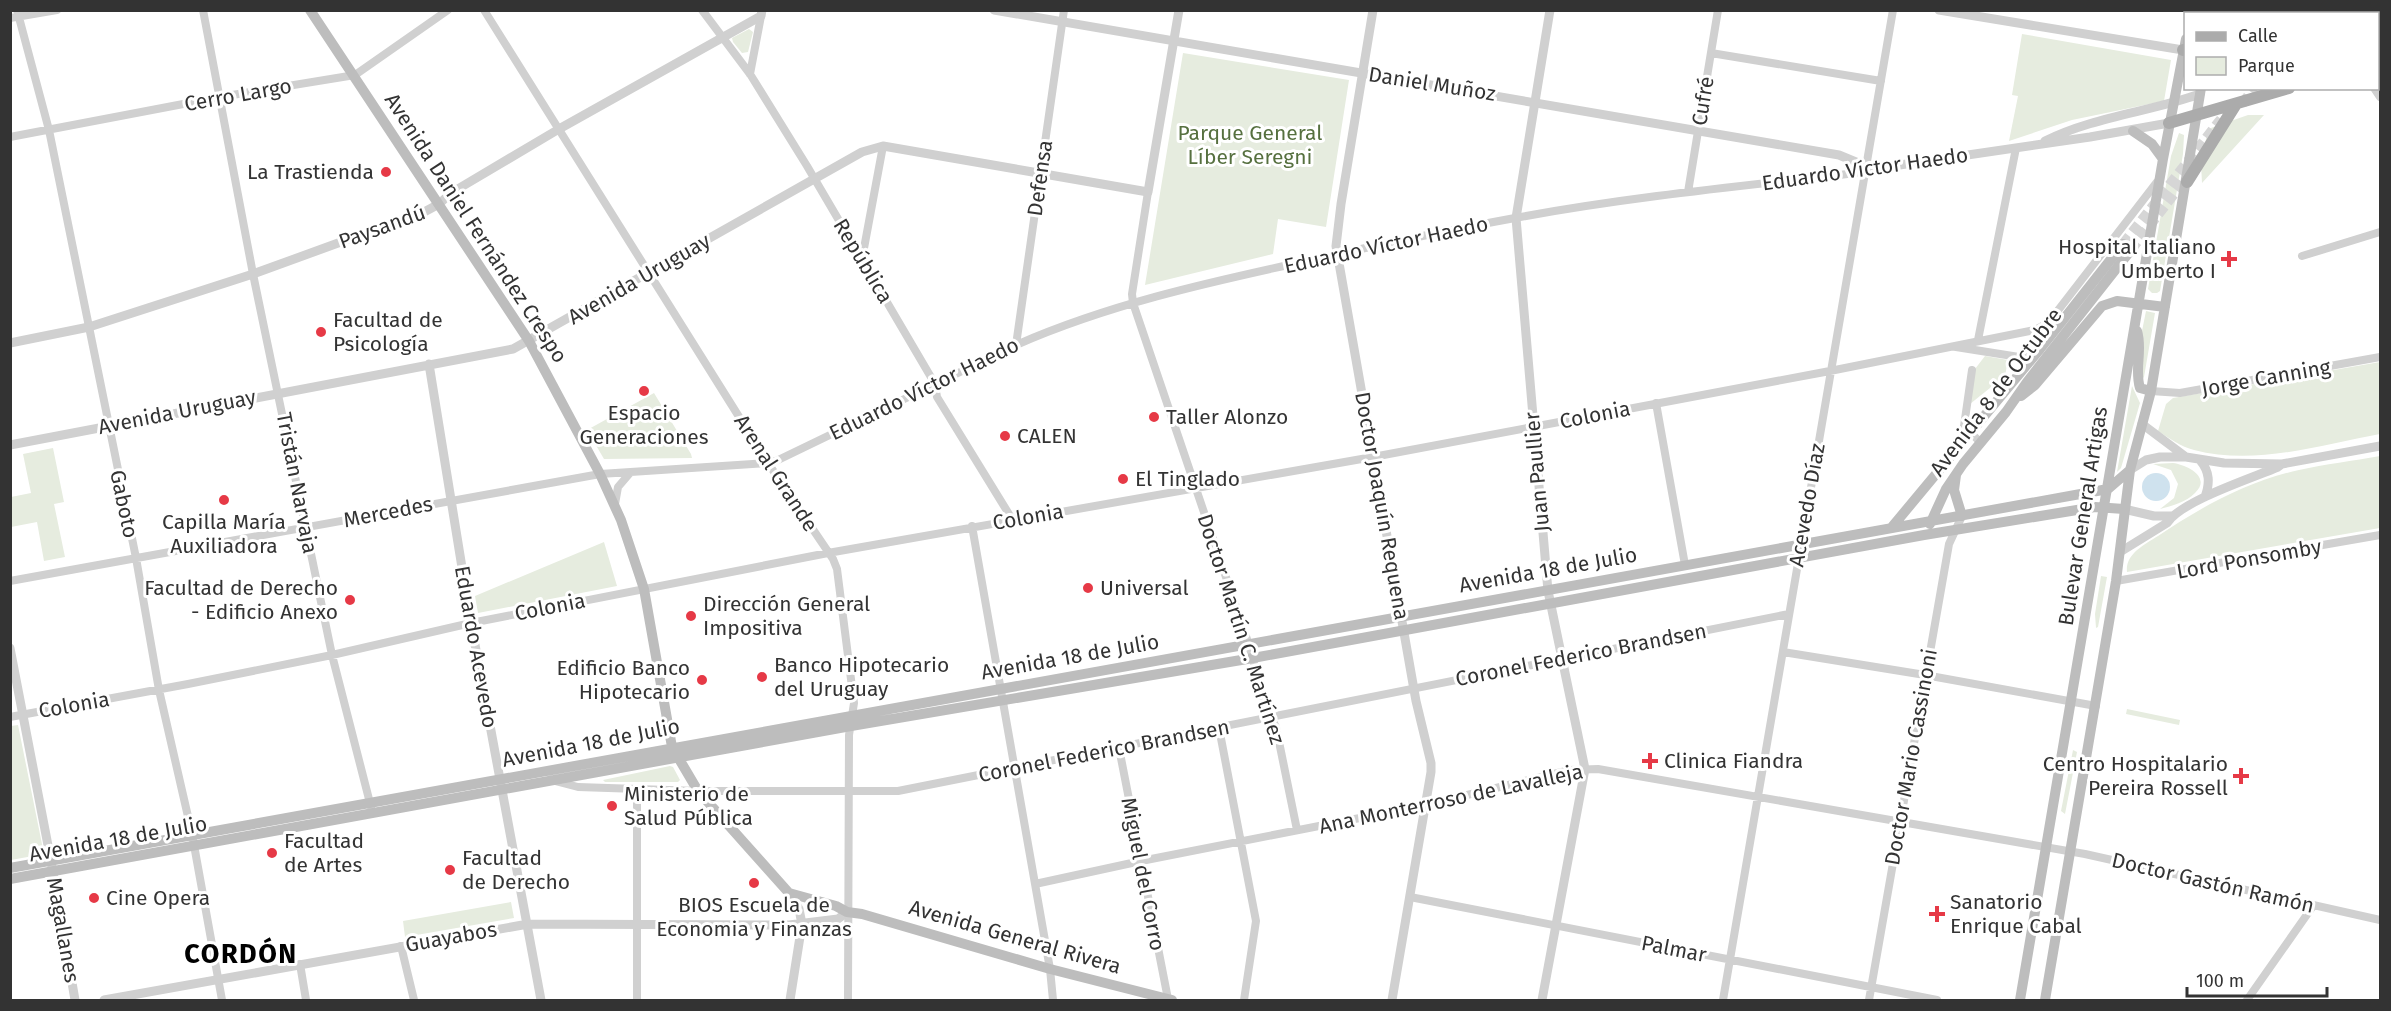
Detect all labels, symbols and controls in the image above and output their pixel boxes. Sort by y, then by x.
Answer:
legend [2184,12,2379,90]
text: Calle [2238,25,2278,47]
text: Parque [2238,55,2295,77]
street label: Daniel Muñoz [1367,61,1497,107]
street label: Cerro Largo [182,73,294,117]
street label: Cufré [1686,74,1720,128]
street label: Avenida Daniel Fernández Crespo [379,88,573,368]
park label: Parque General Líber Seregni [1178,120,1322,170]
street label: Defensa [1022,138,1058,218]
street label: Eduardo Víctor Haedo [1760,142,1970,196]
place label: La Trastienda [247,159,374,185]
marker: La Trastienda [379,165,393,179]
street label: Paysandú [335,199,429,255]
street label: Eduardo Víctor Haedo [1282,211,1490,279]
street label: República [828,214,898,308]
street label: Avenida Uruguay [563,227,715,330]
place label: Hospital Italiano Umberto I [2058,234,2216,284]
marker: Hospital Italiano Umberto I [2220,250,2238,268]
street label: Avenida 8 de Octubre [1924,303,2068,481]
place label: Facultad de Psicología [333,307,443,357]
marker: Facultad de Psicología [314,325,328,339]
street label: Eduardo Víctor Haedo [825,332,1023,446]
street label: Jorge Canning [2199,354,2333,402]
street label: Avenida Uruguay [96,384,259,440]
marker: Espacio Generaciones [637,384,651,398]
street label: Doctor Joaquín Requena [1349,390,1415,622]
street label: Colonia [1557,395,1633,435]
place label: Espacio Generaciones [579,400,709,450]
place label: Taller Alonzo [1166,404,1288,430]
street label: Bulevar General Artigas [2053,404,2113,627]
street label: Arenal Grande [728,409,824,537]
street label: Tristán Narvaja [271,410,323,556]
marker: Taller Alonzo [1147,410,1161,424]
street label: Juan Paullier [1519,411,1555,533]
place label: CALEN [1017,423,1077,449]
marker: CALEN [998,429,1012,443]
street label: Acevedo Díaz [1783,441,1831,569]
place label: El Tinglado [1135,466,1240,492]
street label: Gaboto [104,468,144,540]
marker: El Tinglado [1116,472,1130,486]
street label: Mercedes [341,491,435,533]
marker: Capilla María Auxiliadora [217,493,231,507]
street label: Colonia [990,498,1066,536]
place label: Capilla María Auxiliadora [162,509,286,559]
street label: Doctor Martín C. Martínez [1191,510,1291,748]
street label: Lord Ponsomby [2174,533,2324,585]
street label: Avenida 18 de Julio [1457,542,1639,598]
street label: Eduardo Acevedo [449,564,503,730]
place label: Facultad de Derecho - Edificio Anexo [144,575,338,625]
place label: Universal [1100,575,1189,601]
marker: Universal [1081,581,1095,595]
street label: Colonia [512,587,588,627]
place label: Dirección General Impositiva [703,591,870,641]
marker: Facultad de Derecho - Edificio Anexo [343,593,357,607]
marker: Dirección General Impositiva [684,609,698,623]
street label: Coronel Federico Brandsen [1453,618,1709,692]
street label: Avenida 18 de Julio [979,629,1161,685]
street label: Doctor Mario Cassinoni [1879,647,1943,867]
place label: Banco Hipotecario del Uruguay [774,652,949,702]
place label: Edificio Banco Hipotecario [556,655,690,705]
marker: Banco Hipotecario del Uruguay [755,670,769,684]
marker: Edificio Banco Hipotecario [695,673,709,687]
street label: Colonia [36,686,112,724]
street label: Avenida 18 de Julio [500,713,682,773]
street label: Coronel Federico Brandsen [976,714,1232,788]
place label: Clinica Fiandra [1664,748,1803,774]
place label: Centro Hospitalario Pereira Rossell [2043,751,2228,801]
marker: Clinica Fiandra [1641,752,1659,770]
street label: Ana Monterroso de Lavalleja [1316,758,1586,840]
marker: Centro Hospitalario Pereira Rossell [2232,767,2250,785]
place label: Ministerio de Salud Pública [624,781,753,831]
street label: Miguel del Corro [1115,795,1171,953]
marker: Ministerio de Salud Pública [605,799,619,813]
street label: Avenida 18 de Julio [27,811,209,867]
place label: Facultad de Artes [284,828,364,878]
place label: Facultad de Derecho [462,845,570,895]
marker: Facultad de Artes [265,846,279,860]
street label: Doctor Gastón Ramón [2109,847,2317,919]
marker: Facultad de Derecho [443,863,457,877]
street label: Magallanes [41,875,85,985]
marker: BIOS Escuela de Economia y Finanzas [747,876,761,890]
place label: Cine Opera [106,885,210,911]
place label: Sanatorio Enrique Cabal [1950,889,2082,939]
marker: Cine Opera [87,891,101,905]
place label: BIOS Escuela de Economia y Finanzas [656,892,852,942]
street label: Avenida General Rivera [906,894,1124,980]
marker: Sanatorio Enrique Cabal [1928,905,1946,923]
street label: Guayabos [403,916,499,958]
street label: Palmar [1639,930,1709,968]
district label: CORDÓN [184,937,298,970]
scale bar [2187,960,2326,998]
text: 100 m [2196,970,2244,992]

